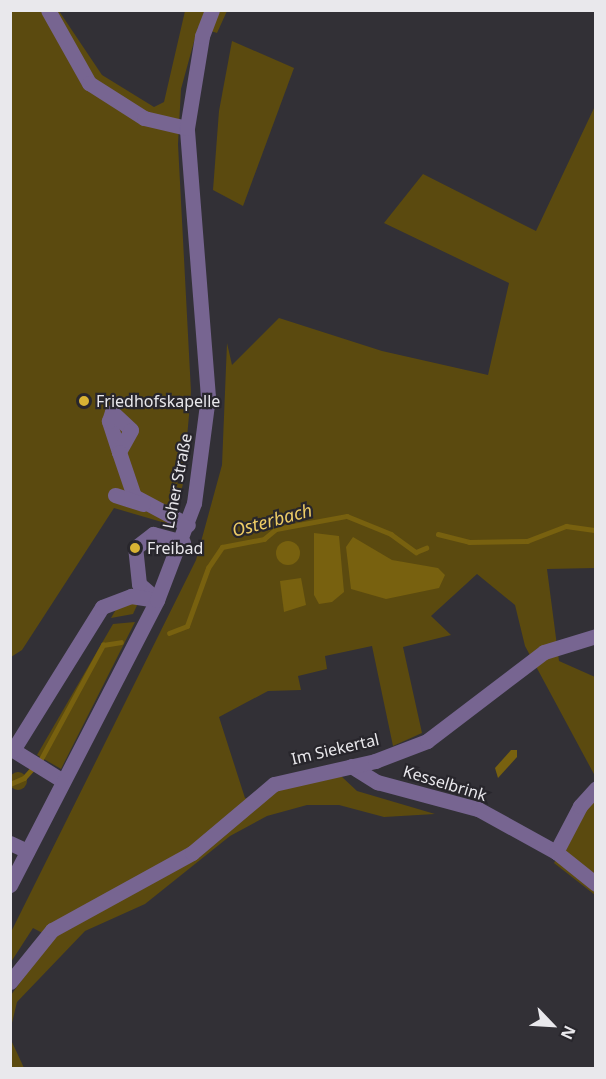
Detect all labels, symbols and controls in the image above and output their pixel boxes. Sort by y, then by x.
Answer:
place label: Friedhofskapelle [96,391,220,411]
marker: Friedhofskapelle [77,394,91,408]
street label: Loher Straße [158,432,196,530]
water label: Osterbach [230,499,314,541]
place label: Freibad [147,538,203,558]
marker: Freibad [128,541,142,555]
street label: Im Siekertal [289,730,381,768]
street label: Kesselbrink [401,761,489,805]
north arrow [522,995,582,1055]
text: N [556,1022,581,1043]

